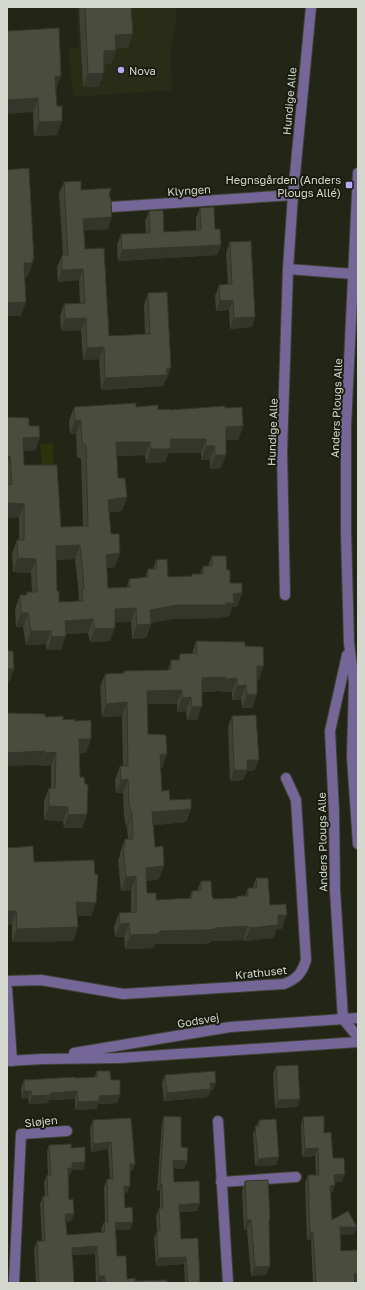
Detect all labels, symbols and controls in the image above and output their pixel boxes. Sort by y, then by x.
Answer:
place label: Nova [129,64,156,77]
marker: Nova [116,65,126,75]
street label: Hundige Alle [280,67,298,135]
place label: Hegnsgården (Anders Plougs Allé) [226,173,341,199]
marker: Hegnsgården (Anders Plougs Allé) [344,180,354,190]
street label: Klyngen [167,182,211,198]
street label: Anders Plougs Alle [328,358,344,458]
street label: Hundige Alle [264,398,280,466]
street label: Anders Plougs Alle [315,792,329,892]
street label: Krathuset [234,963,288,981]
street label: Godsvej [176,1010,220,1030]
street label: Sløjen [24,1113,58,1129]

